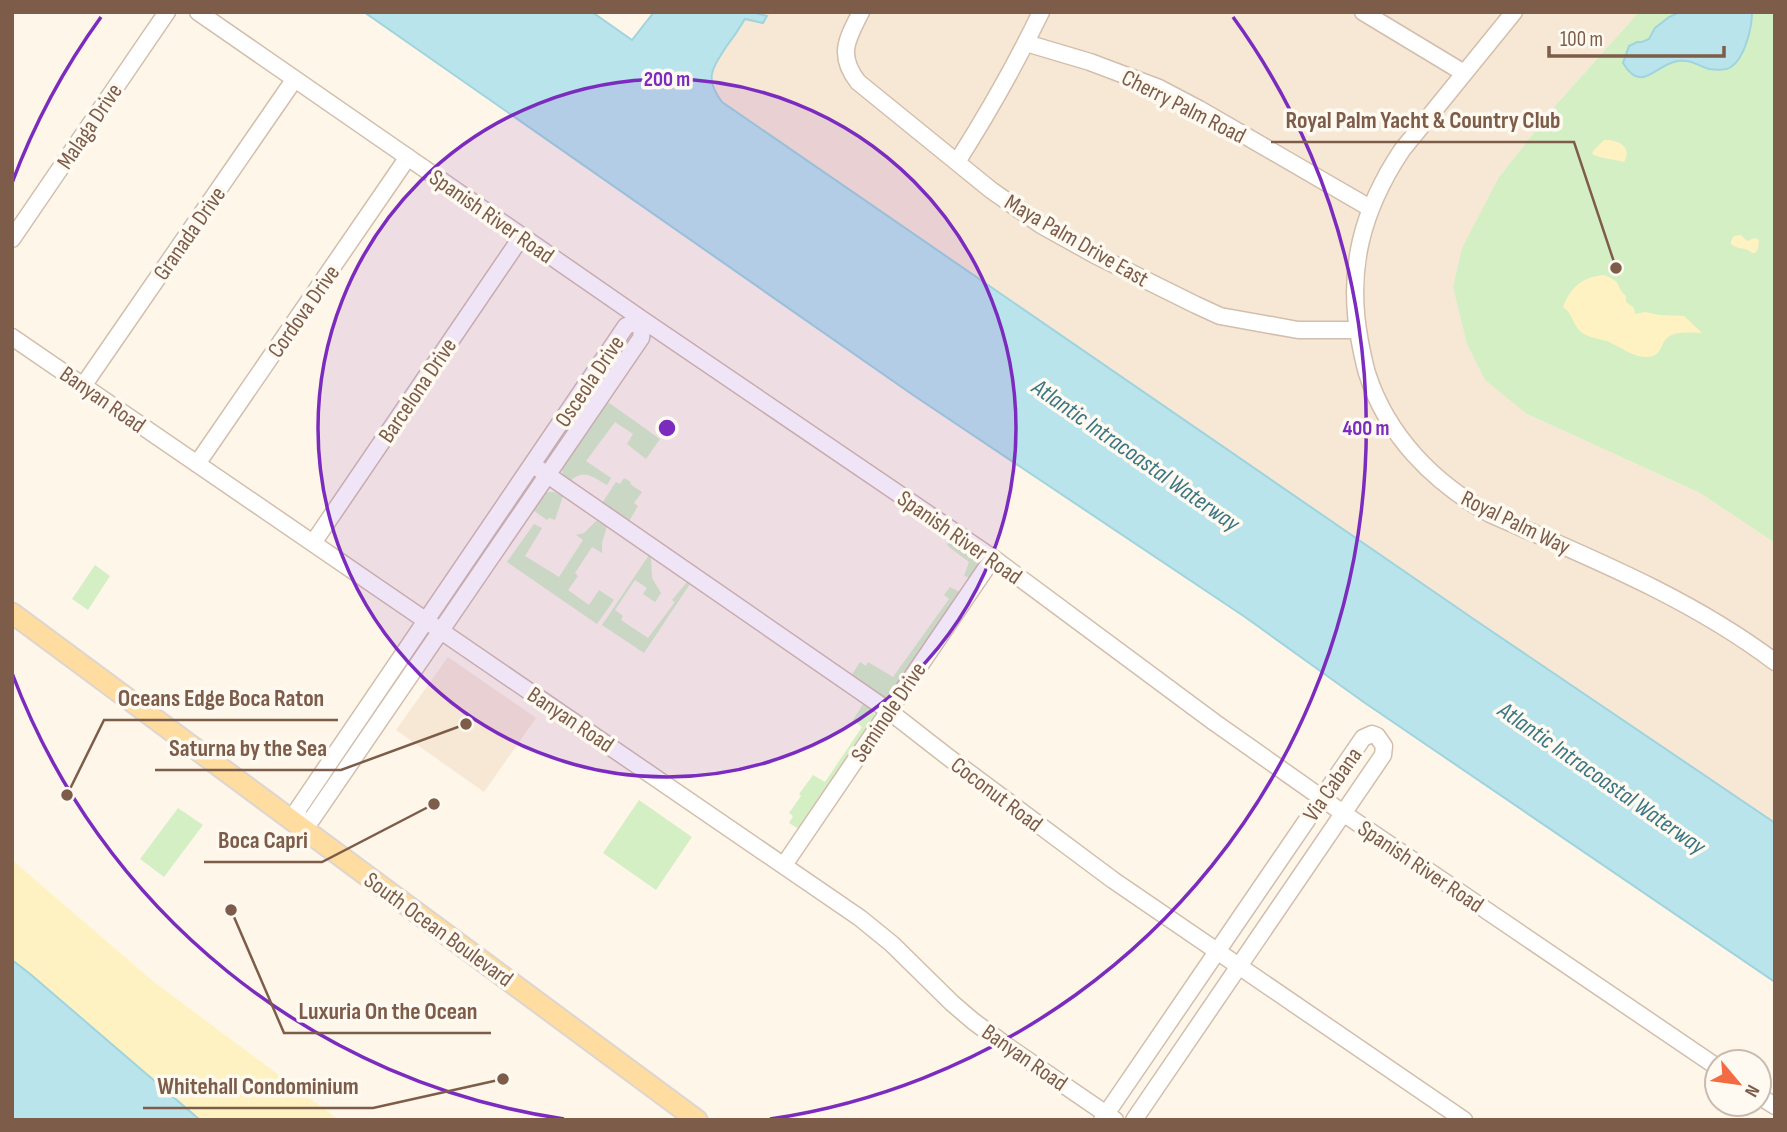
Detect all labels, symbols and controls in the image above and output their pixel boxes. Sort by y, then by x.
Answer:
scale bar [1549,14,1724,58]
text: 100 m [1560,27,1603,52]
street label: Cherry Palm Road [1117,64,1250,150]
text: 200 m [644,67,690,92]
street label: Malaga Drive [51,78,129,175]
callout: Royal Palm Yacht & Country Club [1271,97,1574,142]
text: Royal Palm Yacht & Country Club [1286,106,1560,135]
street label: Spanish River Road [424,164,559,270]
street label: Granada Drive [147,181,232,286]
street label: Maya Palm Drive East [1000,188,1153,293]
street label: Cordova Drive [262,260,346,363]
street label: Osceola Drive [549,330,631,433]
street label: Barcelona Drive [373,333,463,448]
street label: Banyan Road [54,360,151,439]
water label: Atlantic Intracoastal Waterway [1026,372,1246,539]
centre of rings [655,416,679,440]
text: 400 m [1343,416,1389,441]
street label: Royal Palm Way [1456,484,1575,561]
street label: Spanish River Road [892,485,1027,591]
street label: Seminole Drive [845,657,933,768]
callout: Oceans Edge Boca Raton [104,675,338,720]
street label: Banyan Road [522,681,619,759]
text: Oceans Edge Boca Raton [118,684,324,713]
water label: Atlantic Intracoastal Waterway [1492,695,1712,862]
callout: Saturna by the Sea [155,725,341,770]
text: Saturna by the Sea [169,734,327,763]
street label: Via Cabana [1297,742,1368,827]
street label: Coconut Road [945,751,1048,838]
street label: Spanish River Road [1352,815,1489,919]
callout: Boca Capri [204,817,322,862]
text: Boca Capri [218,826,308,855]
street label: South Ocean Boulevard [358,866,518,993]
callout: Luxuria On the Ocean [284,988,491,1033]
text: Luxuria On the Ocean [299,997,477,1026]
street label: Banyan Road [976,1018,1073,1097]
north arrow [1703,1048,1773,1118]
callout: Whitehall Condominium [143,1063,373,1108]
text: Whitehall Condominium [157,1072,359,1101]
text: N [1739,1080,1764,1101]

